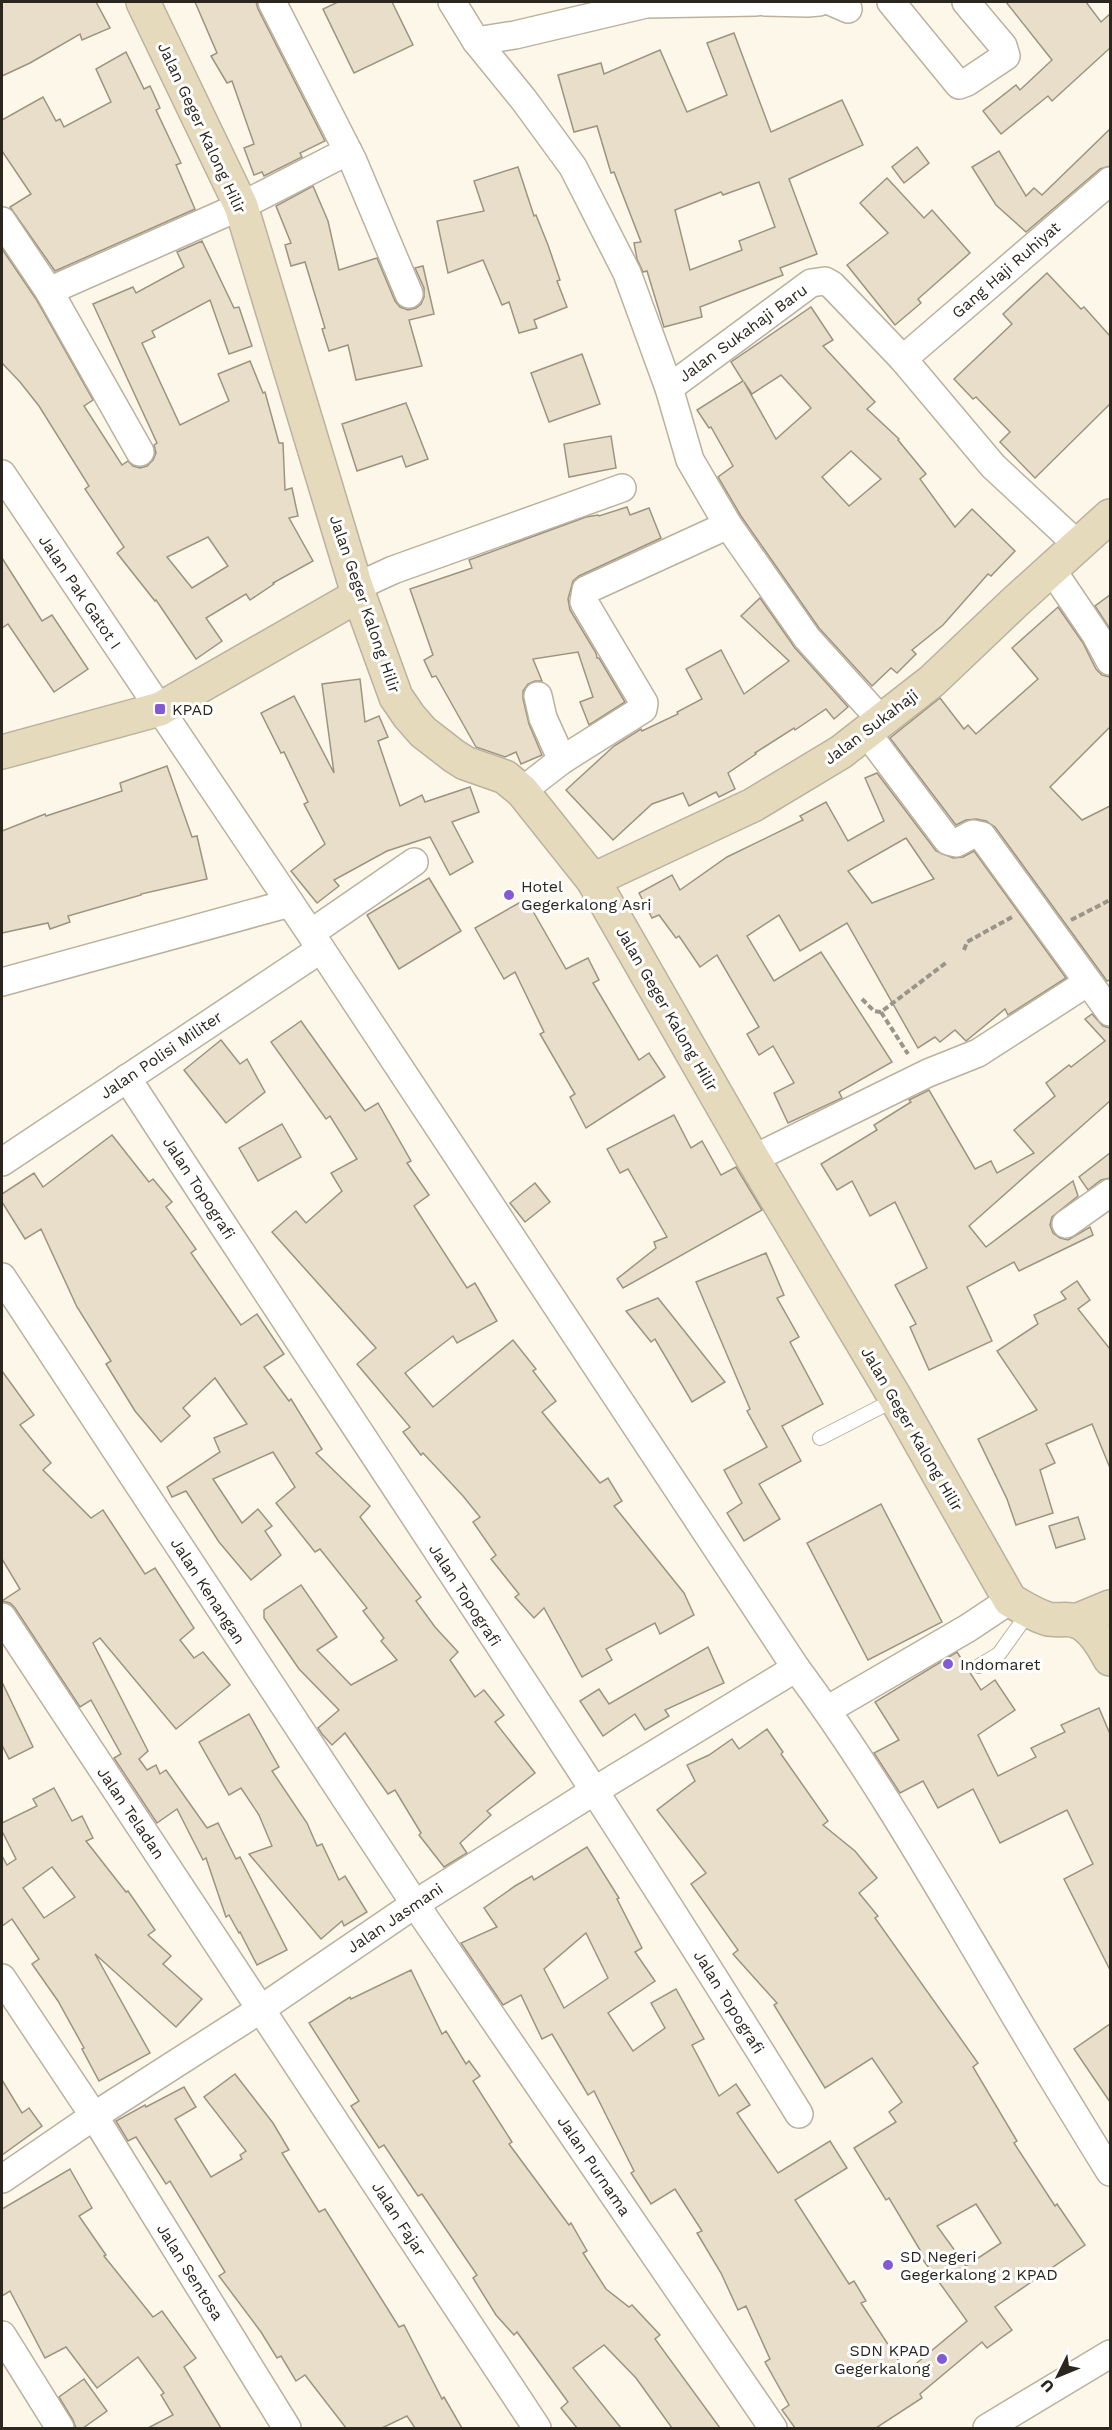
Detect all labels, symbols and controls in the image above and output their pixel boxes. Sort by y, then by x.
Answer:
street label: Jalan Geger Kalong Hilir [154,39,250,217]
street label: Gang Haji Ruhiyat [948,218,1064,322]
street label: Jalan Sukahaji Baru [675,280,811,386]
street label: Jalan Geger Kalong Hilir [326,513,405,696]
street label: Jalan Pak Gatot I [35,531,125,653]
street label: Jalan Sukahaji [820,686,922,768]
place label: KPAD [172,700,214,719]
marker: KPAD [153,702,167,716]
place label: Hotel Gegerkalong Asri [521,877,651,914]
marker: Hotel Gegerkalong Asri [502,888,516,902]
street label: Jalan Geger Kalong Hilir [612,923,722,1095]
street label: Jalan Polisi Militer [96,1007,226,1103]
street label: Jalan Topografi [159,1133,239,1243]
street label: Jalan Geger Kalong Hilir [857,1343,967,1515]
street label: Jalan Kenangan [167,1534,249,1648]
street label: Jalan Topografi [425,1540,505,1650]
place label: Indomaret [960,1655,1041,1674]
marker: Indomaret [941,1657,955,1671]
street label: Jalan Teladan [93,1763,169,1863]
street label: Jalan Jasmani [343,1879,447,1957]
street label: Jalan Topografi [690,1947,768,2057]
street label: Jalan Purnama [554,2112,634,2220]
street label: Jalan Fajar [368,2178,430,2260]
street label: Jalan Sentosa [153,2220,227,2324]
place label: SD Negeri Gegerkalong 2 KPAD [900,2247,1058,2284]
marker: SD Negeri Gegerkalong 2 KPAD [881,2258,895,2272]
place label: SDN KPAD Gegerkalong [834,2341,930,2378]
north arrow [1028,2346,1088,2406]
marker: SDN KPAD Gegerkalong [935,2352,949,2366]
text: U [1037,2375,1058,2397]

